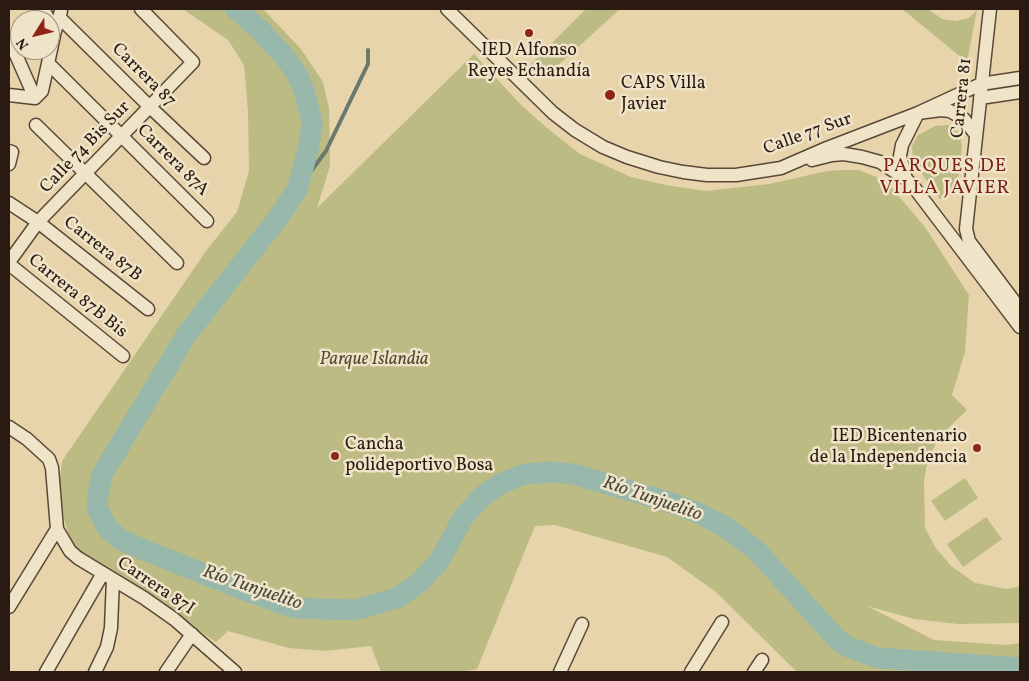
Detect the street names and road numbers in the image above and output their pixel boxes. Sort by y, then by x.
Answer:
street label: Carrera 87 [106,39,180,113]
street label: Carrera 81 [948,57,978,139]
street label: Calle 74 Bis Sur [36,97,136,199]
street label: Calle 77 Sur [761,109,855,161]
street label: Carrera 87A [131,120,213,202]
street label: Carrera 87B [59,213,145,287]
street label: Carrera 87B Bis [23,250,131,344]
street label: Carrera 87I [112,553,198,621]

